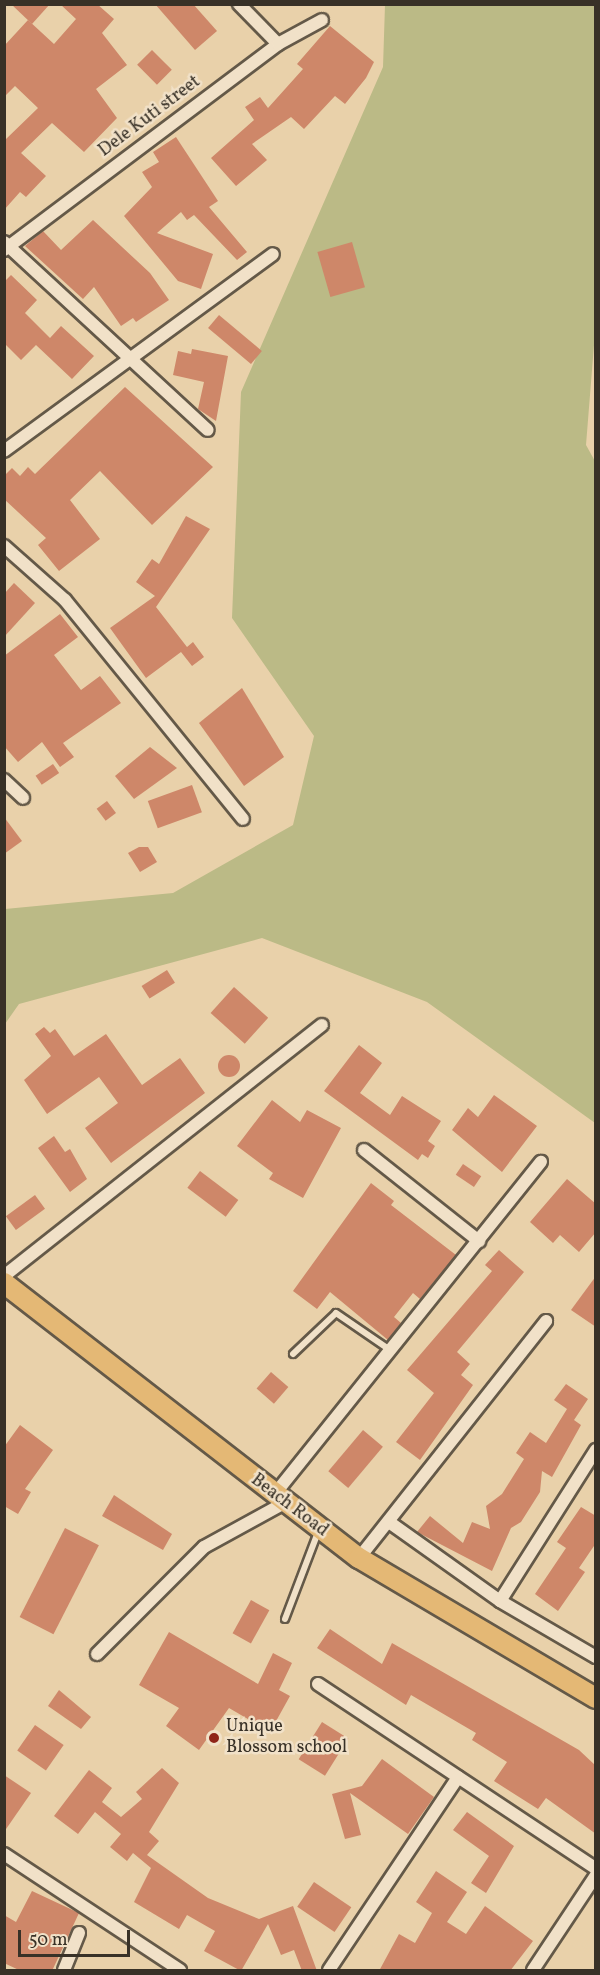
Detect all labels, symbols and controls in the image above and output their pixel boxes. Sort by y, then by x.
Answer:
street label: Dele Kuti street [95,72,205,162]
street label: Beach Road [246,1470,332,1542]
place label: Unique Blossom school [226,1717,347,1760]
marker: Unique Blossom school [207,1731,221,1745]
scale bar [21,1918,134,1956]
text: 50 m [29,1928,68,1953]

